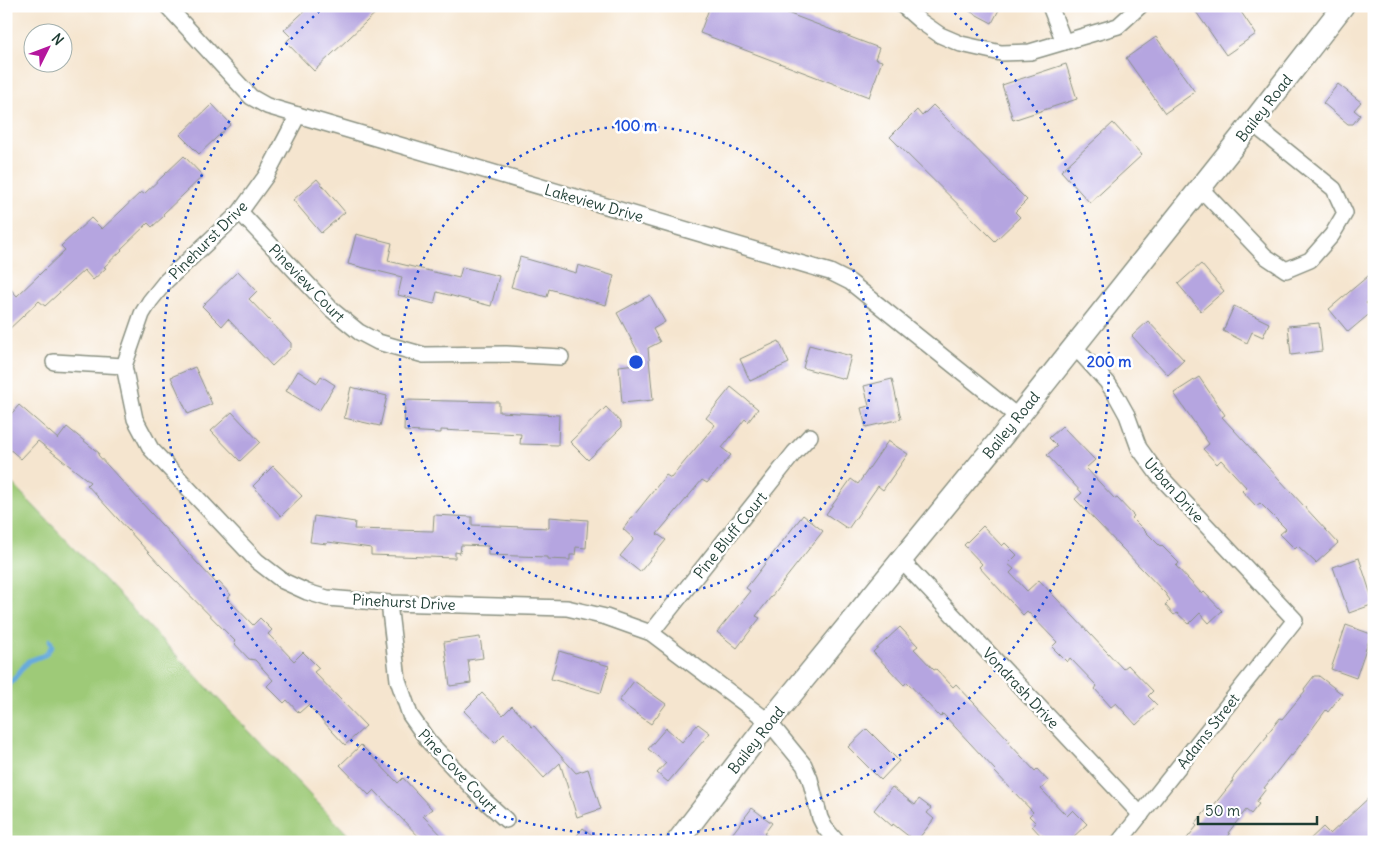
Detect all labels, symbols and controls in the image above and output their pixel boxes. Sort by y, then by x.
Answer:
north arrow [22,22,72,72]
text: N [48,30,68,49]
street label: Bailey Road [1232,70,1296,146]
text: 100 m [615,116,657,135]
street label: Lakeview Drive [542,180,646,226]
street label: Pinehurst Drive [165,197,251,283]
street label: Pineview Court [265,240,349,326]
text: 200 m [1087,352,1131,371]
centre of rings [627,353,645,371]
street label: Bailey Road [978,388,1044,462]
street label: Urban Drive [1140,454,1208,526]
street label: Pine Bluff Court [689,488,771,582]
street label: Pinehurst Drive [352,590,456,614]
street label: Vondrash Drive [979,644,1063,732]
street label: Adams Street [1173,689,1243,773]
street label: Bailey Road [724,702,788,778]
street label: Pine Cove Court [414,725,502,817]
scale bar [1198,793,1316,825]
text: 50 m [1205,801,1240,820]

